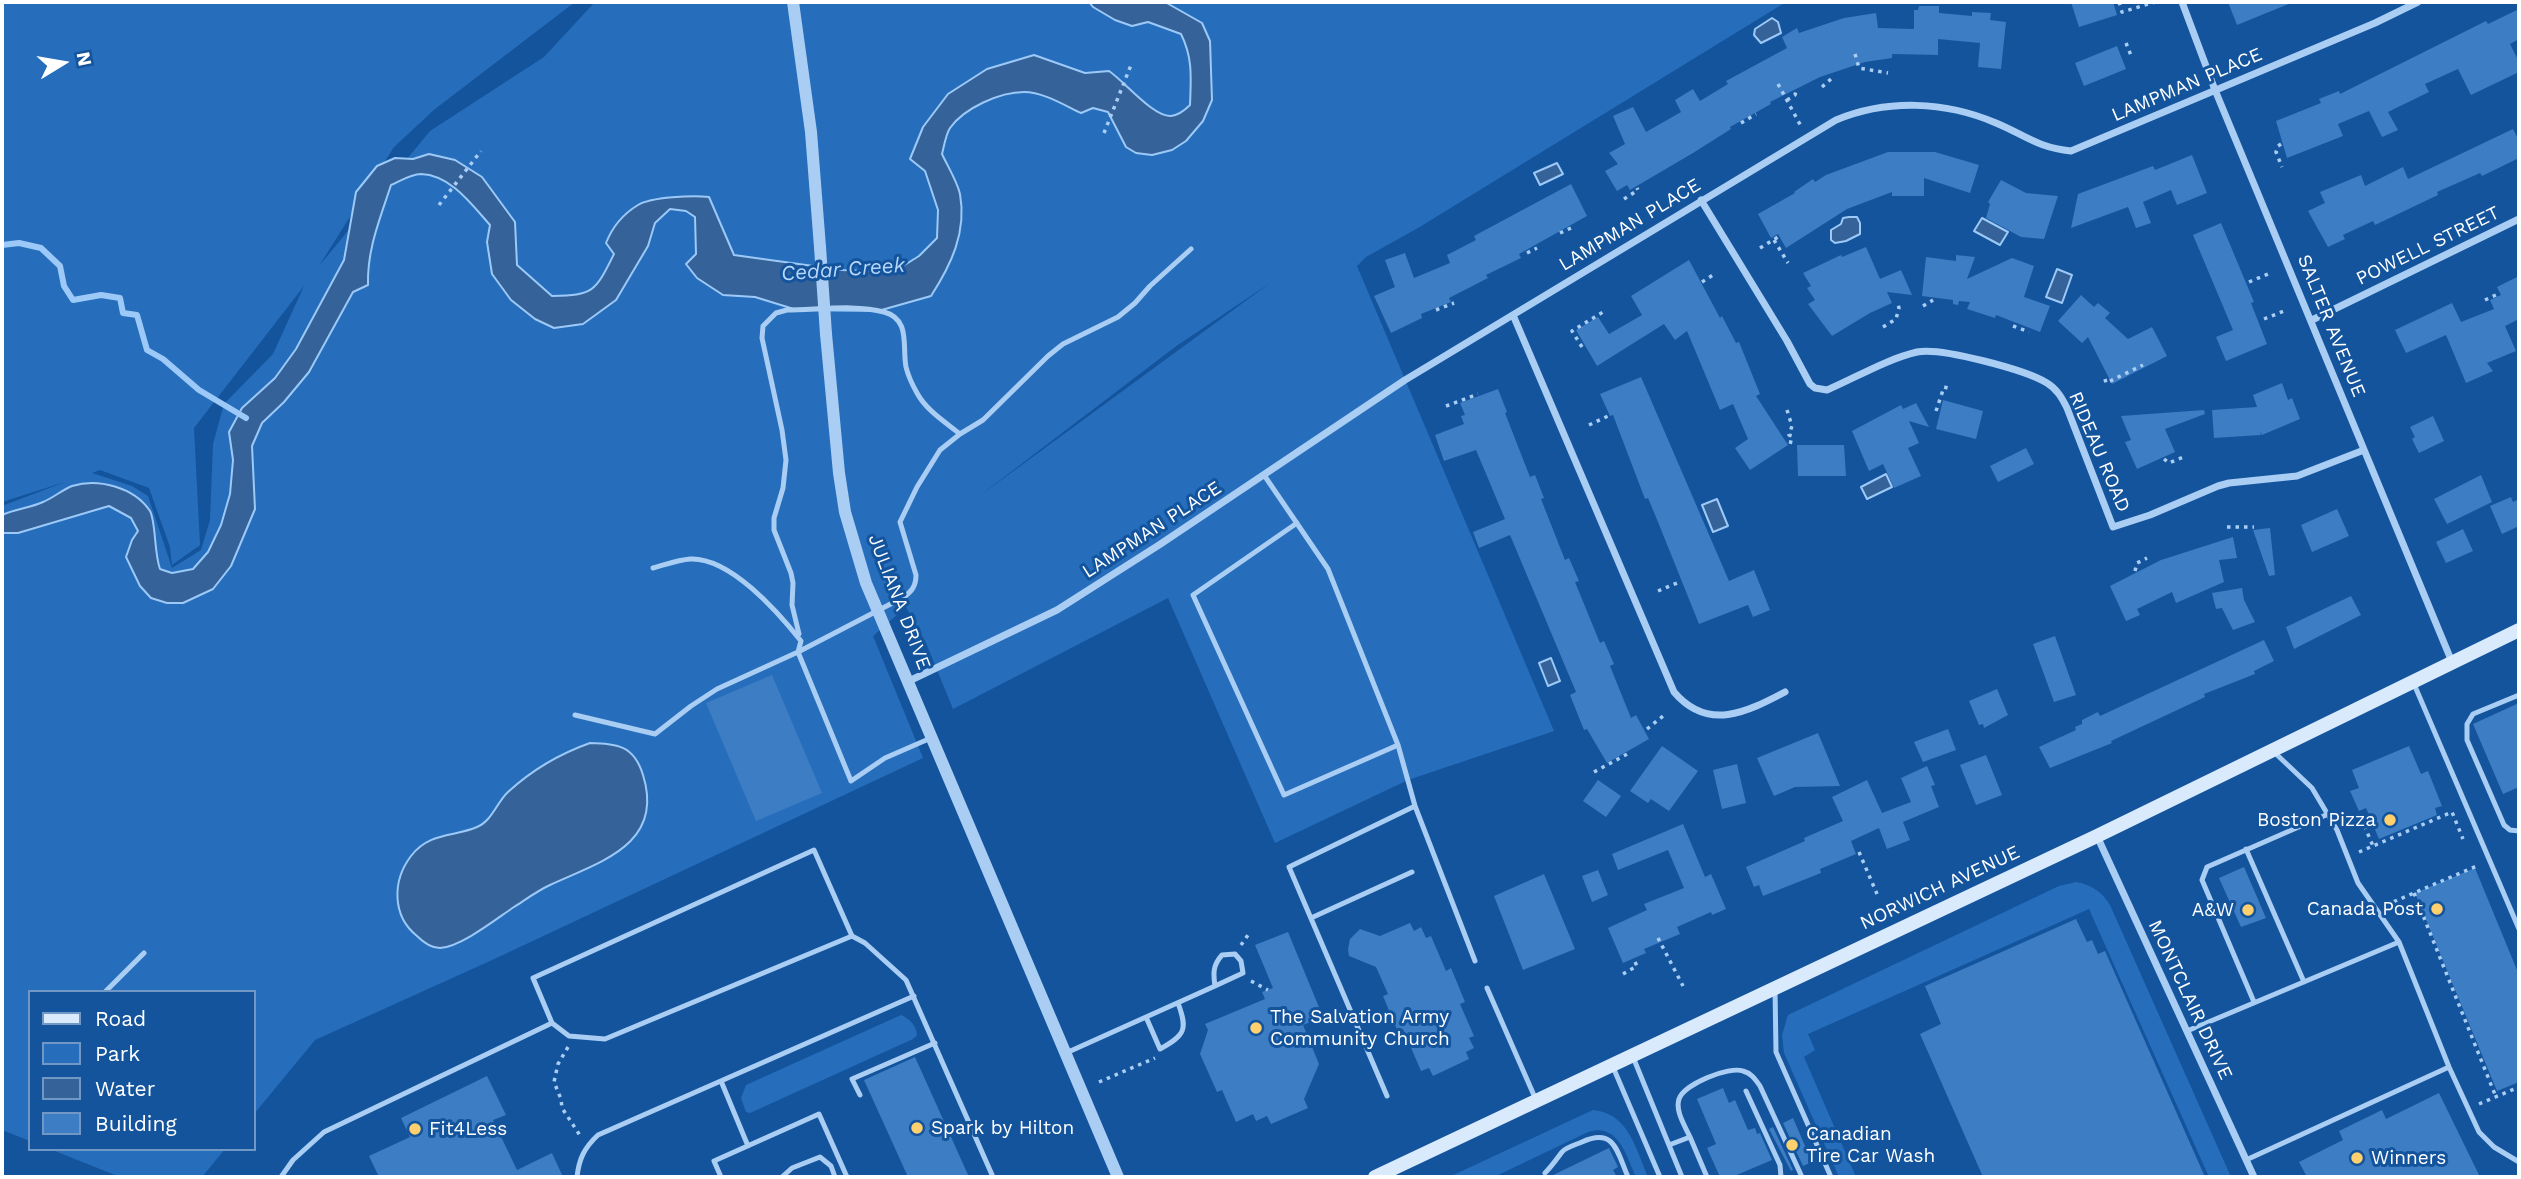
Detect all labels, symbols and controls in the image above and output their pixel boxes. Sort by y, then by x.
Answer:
north arrow [28,28,98,98]
street label: LAMPMAN PLACE [2108,43,2266,127]
text: N [71,50,97,68]
street label: LAMPMAN PLACE [1555,174,1705,276]
street label: POWELL STREET [2353,201,2503,291]
street label: SALTER AVENUE [2292,251,2370,401]
water label: Cedar Creek [780,253,906,287]
street label: RIDEAU ROAD [2063,388,2135,516]
street label: LAMPMAN PLACE [1078,477,1226,583]
street label: JULIANA DRIVE [863,531,935,673]
place label: Boston Pizza [2257,809,2376,831]
marker: Boston Pizza [2382,812,2398,828]
street label: NORWICH AVENUE [1857,841,2023,935]
place label: Canada Post [2307,898,2423,920]
place label: A&W [2192,899,2234,921]
marker: Canada Post [2429,901,2445,917]
marker: A&W [2240,902,2256,918]
street label: MONTCLAIR DRIVE [2143,917,2237,1083]
legend [28,990,256,1151]
text: Road [95,1006,146,1031]
place label: The Salvation Army Community Church [1270,1006,1450,1050]
marker: The Salvation Army Community Church [1248,1020,1264,1036]
text: Park [95,1041,140,1066]
text: Water [95,1076,155,1101]
text: Building [95,1111,177,1136]
place label: Spark by Hilton [931,1117,1074,1139]
place label: Fit4Less [429,1118,507,1140]
marker: Spark by Hilton [909,1120,925,1136]
marker: Fit4Less [407,1121,423,1137]
place label: Canadian Tire Car Wash [1806,1123,1935,1167]
marker: Canadian Tire Car Wash [1784,1137,1800,1153]
place label: Winners [2371,1147,2446,1169]
marker: Winners [2349,1150,2365,1166]

